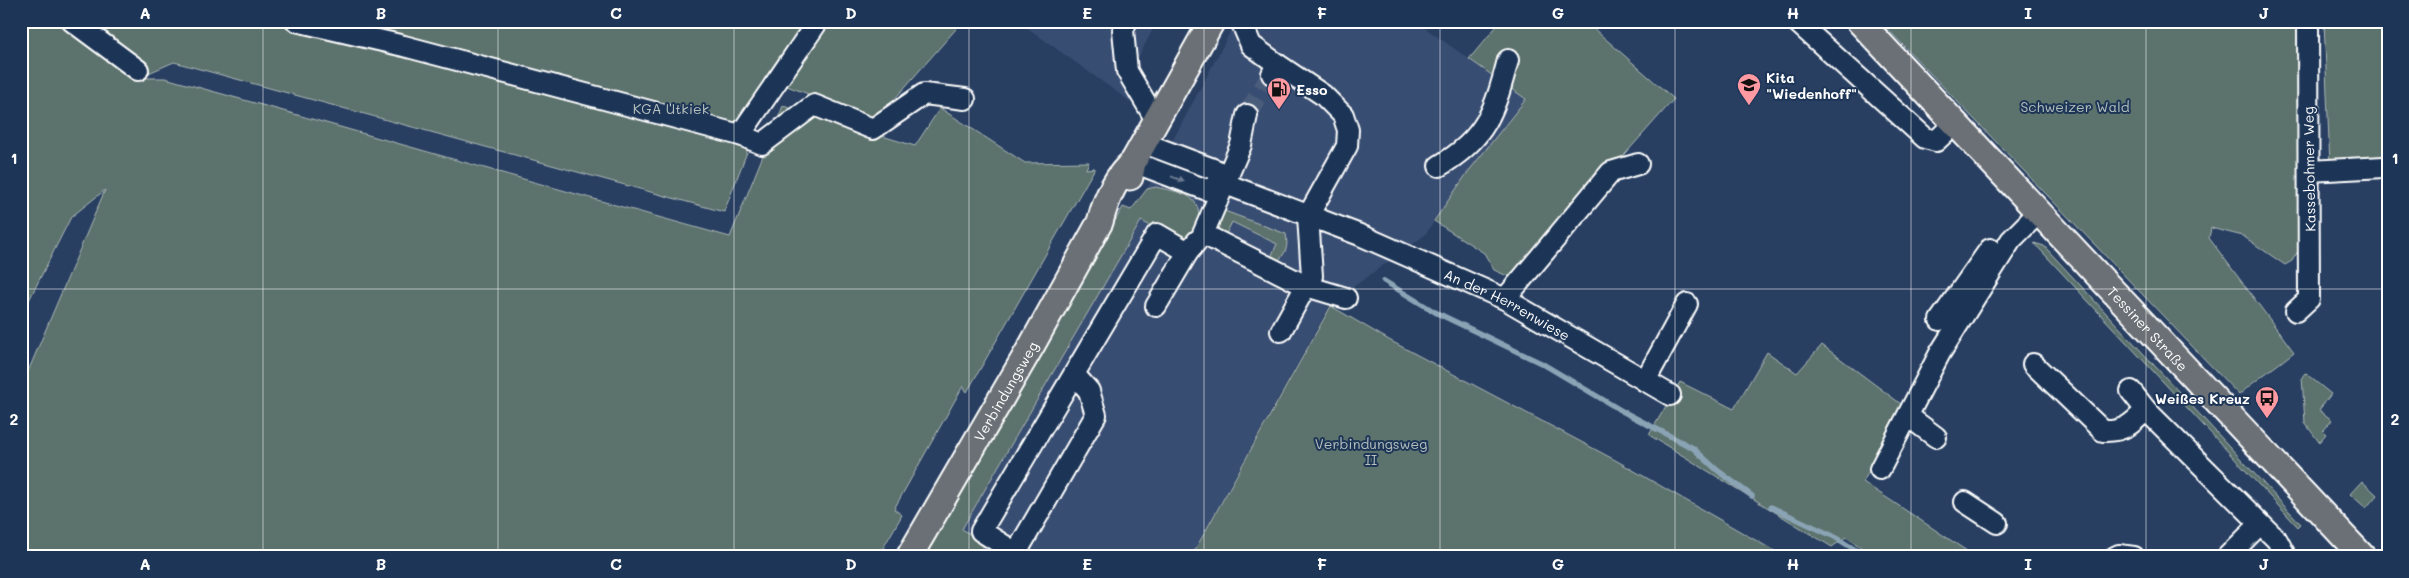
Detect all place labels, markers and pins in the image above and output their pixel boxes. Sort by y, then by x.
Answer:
place label: Kita "Wiedenhoff" [1766,68,1857,103]
school or university icon: Kita "Wiedenhoff" [1736,72,1762,106]
fuel station icon: Esso [1266,76,1292,110]
place label: Esso [1296,80,1328,99]
bus stop icon: Weißes Kreuz [2254,385,2280,419]
place label: Weißes Kreuz [2155,389,2250,408]

